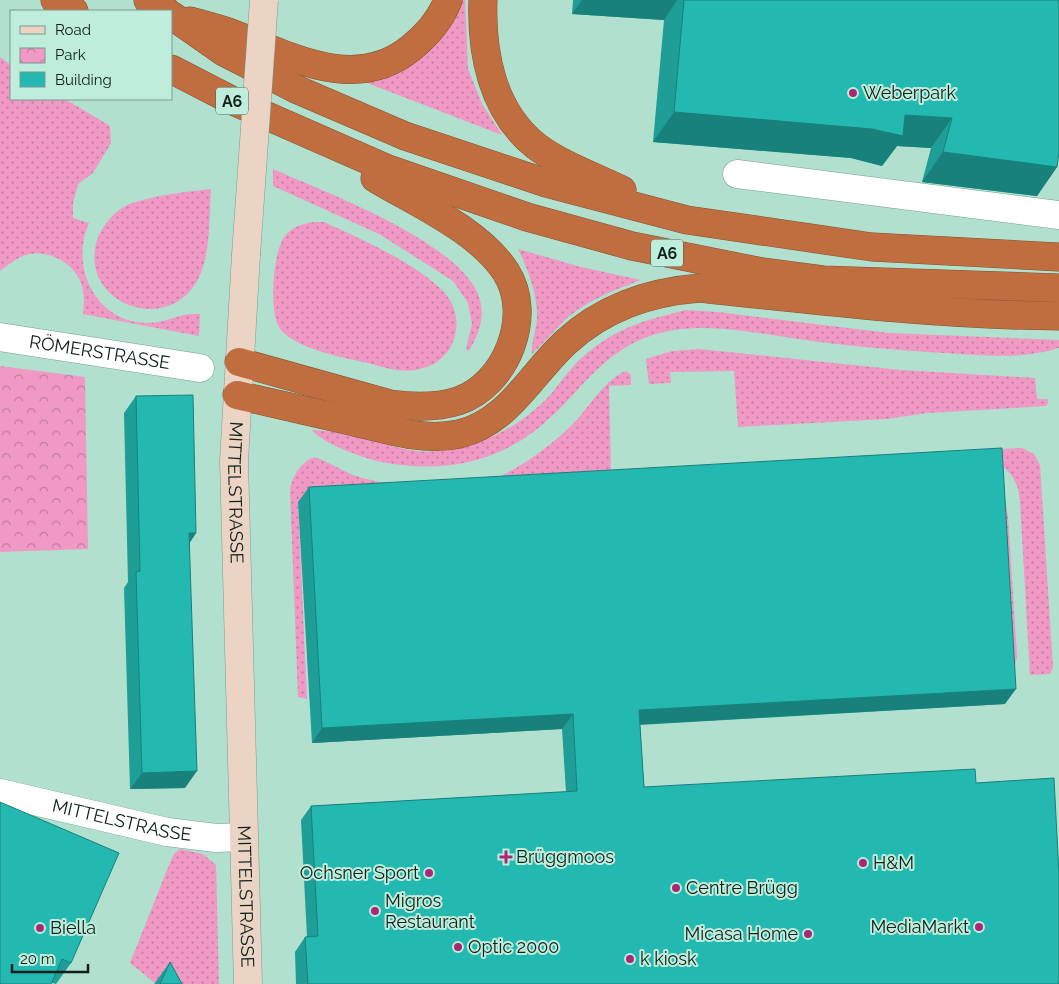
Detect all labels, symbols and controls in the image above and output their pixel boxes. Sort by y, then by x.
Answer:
legend [10,10,172,100]
text: Road [55,21,91,39]
text: Park [55,46,86,64]
text: Building [55,71,112,89]
place label: Weberpark [863,82,956,103]
marker: Weberpark [847,87,859,99]
road number: A6 [216,88,248,114]
road number: A6 [651,240,683,266]
street label: RÖMERSTRASSE [28,331,172,373]
street label: MITTELSTRASSE [224,421,248,564]
street label: MITTELSTRASSE [50,795,193,845]
street label: MITTELSTRASSE [234,825,259,968]
place label: Brüggmoos [516,846,614,867]
marker: Brüggmoos [500,851,512,863]
place label: H&M [873,852,914,873]
marker: H&M [857,857,869,869]
place label: Ochsner Sport [300,862,419,883]
marker: Ochsner Sport [423,867,435,879]
place label: Centre Brügg [686,877,798,898]
marker: Centre Brügg [670,882,682,894]
place label: Migros Restaurant [385,890,475,932]
marker: Migros Restaurant [369,905,381,917]
place label: MediaMarkt [870,916,969,937]
place label: Biella [50,917,96,938]
marker: MediaMarkt [973,921,985,933]
marker: Biella [34,922,46,934]
place label: Micasa Home [685,923,798,944]
marker: Micasa Home [802,928,814,940]
place label: Optic 2000 [468,936,559,957]
marker: Optic 2000 [452,941,464,953]
scale bar [12,942,89,974]
place label: k kiosk [640,948,697,969]
text: 20 m [20,950,55,968]
marker: k kiosk [624,953,636,965]

